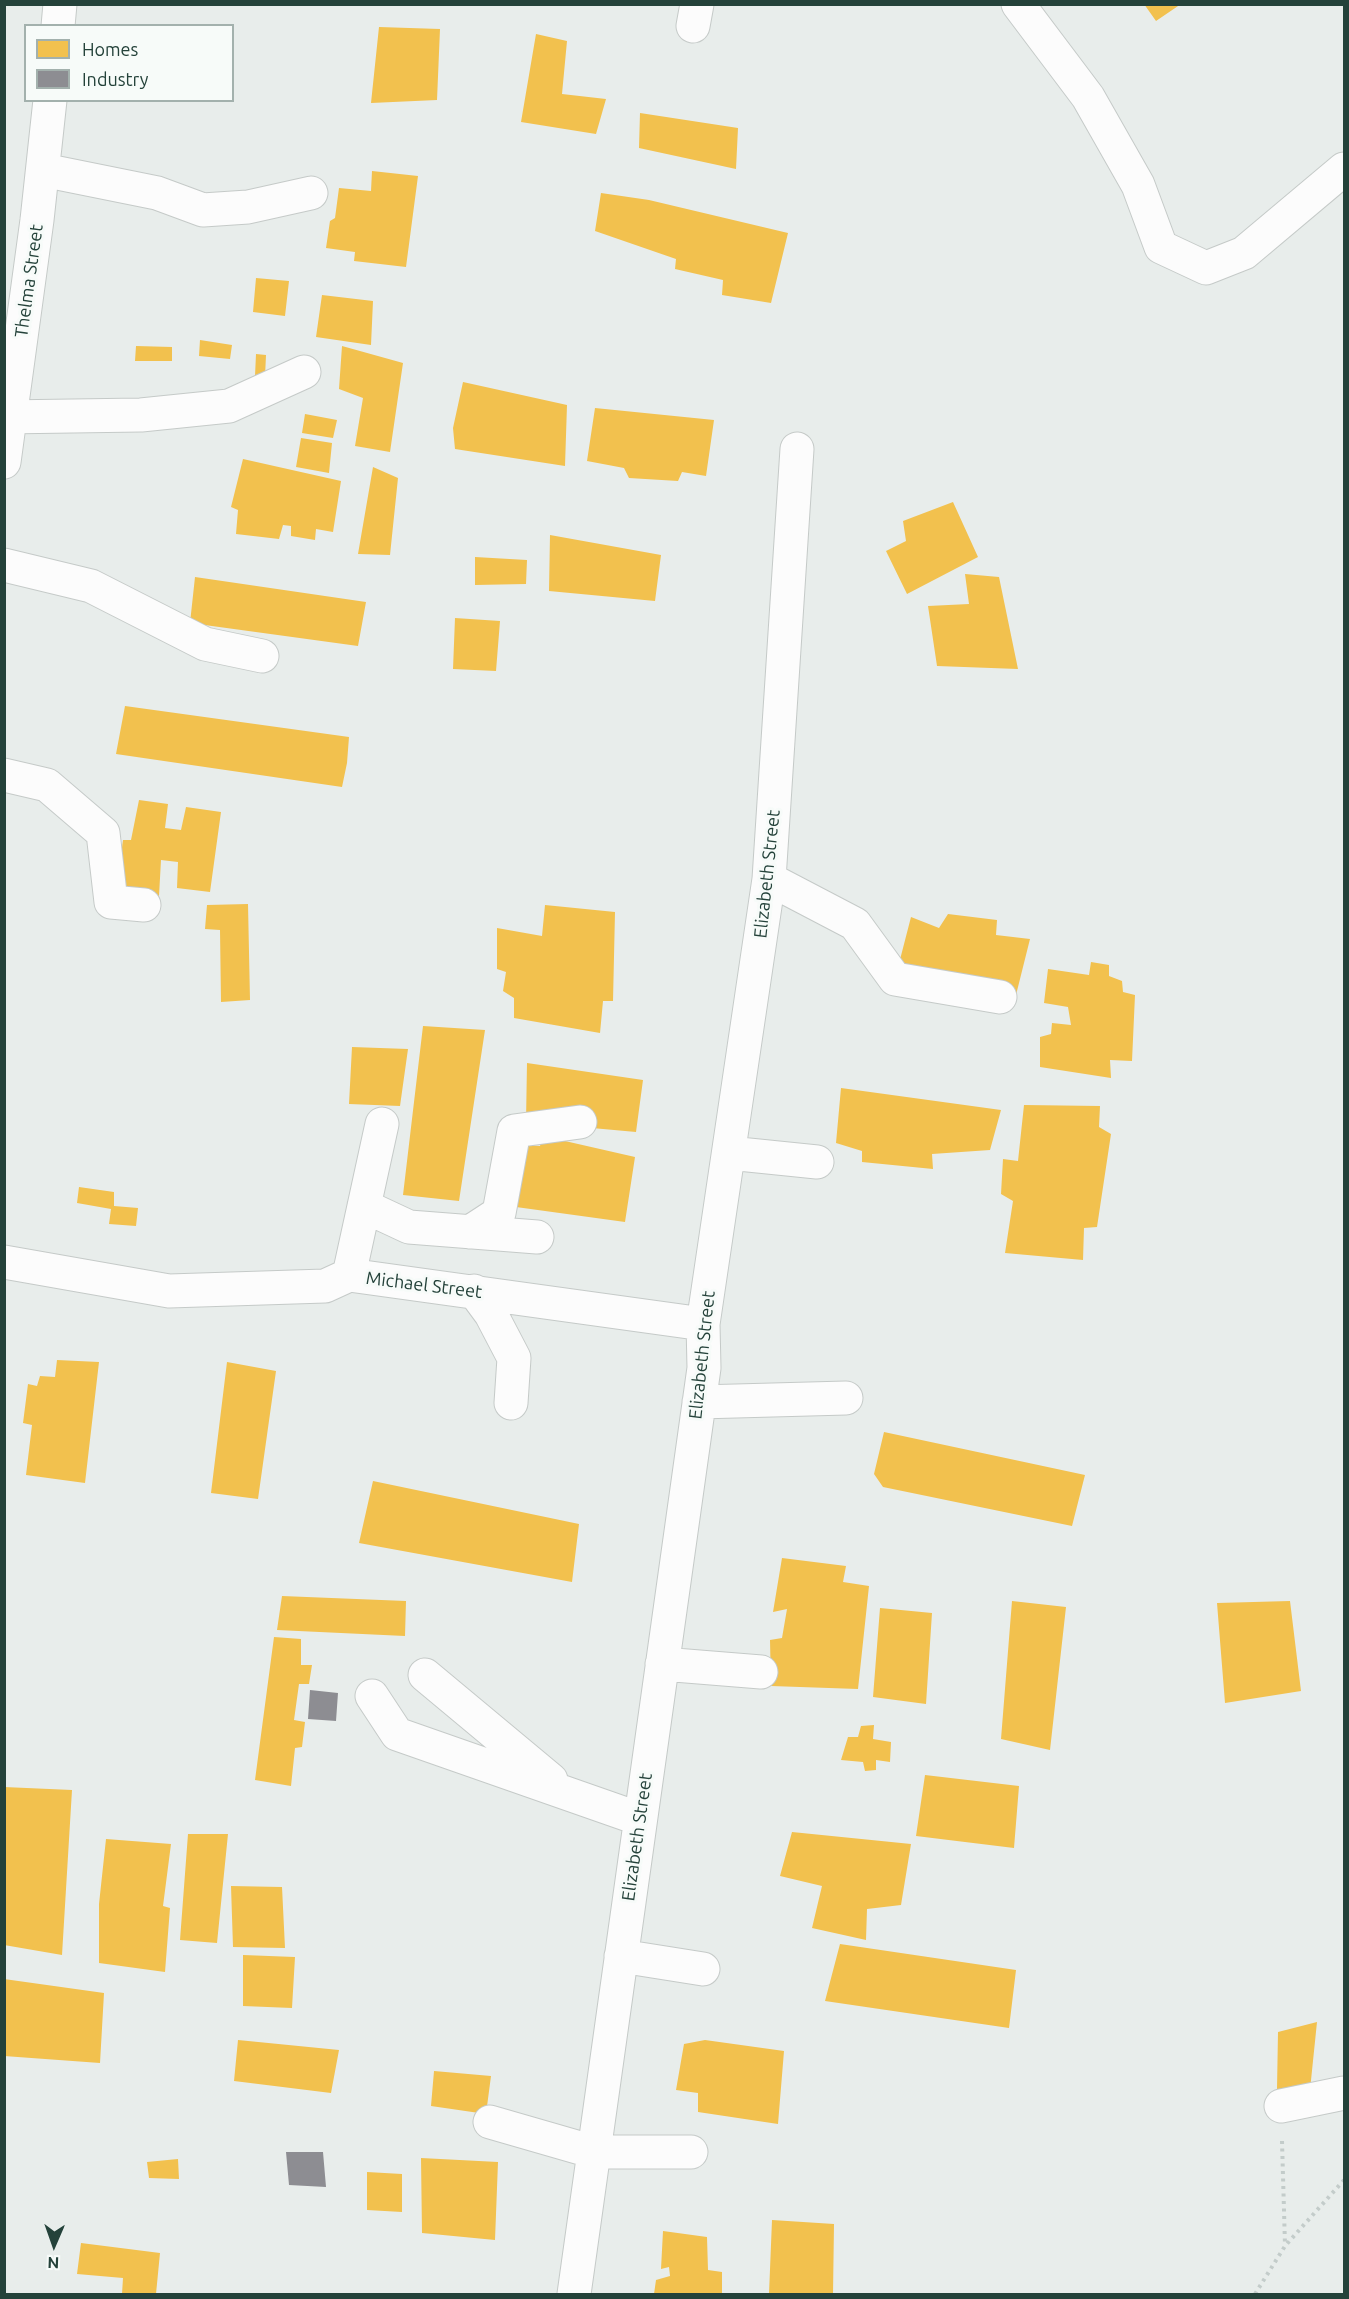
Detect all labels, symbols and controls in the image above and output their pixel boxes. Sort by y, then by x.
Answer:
legend [24,24,234,102]
text: Homes [82,39,138,59]
text: Industry [82,69,148,89]
street label: Thelma Street [10,223,48,339]
street label: Elizabeth Street [750,809,784,939]
street label: Michael Street [365,1267,483,1303]
street label: Elizabeth Street [685,1290,719,1420]
street label: Elizabeth Street [617,1772,657,1902]
north arrow [24,2215,84,2275]
text: N [47,2254,60,2272]

